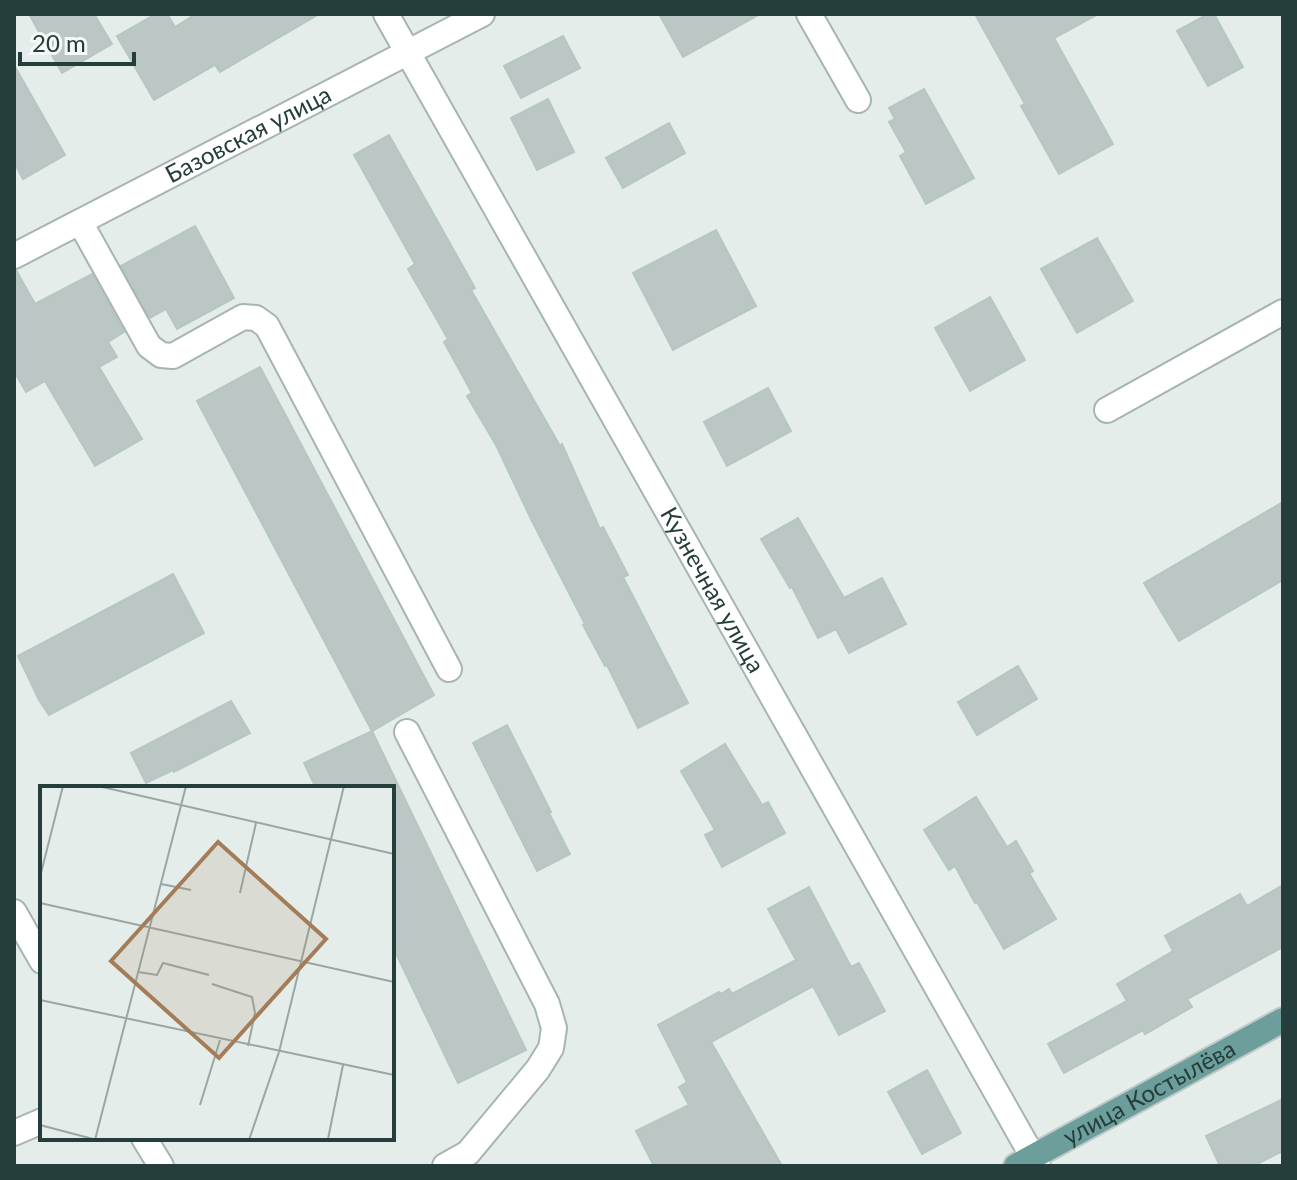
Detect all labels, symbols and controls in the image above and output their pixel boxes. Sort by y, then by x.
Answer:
scale bar [20,16,134,66]
text: 20 m [32,28,86,57]
street label: Базовская улица [160,79,336,188]
street label: Кузнечная улица [655,501,772,677]
inset map [40,786,394,1140]
street label: улица Костылёва [1057,1033,1240,1151]

